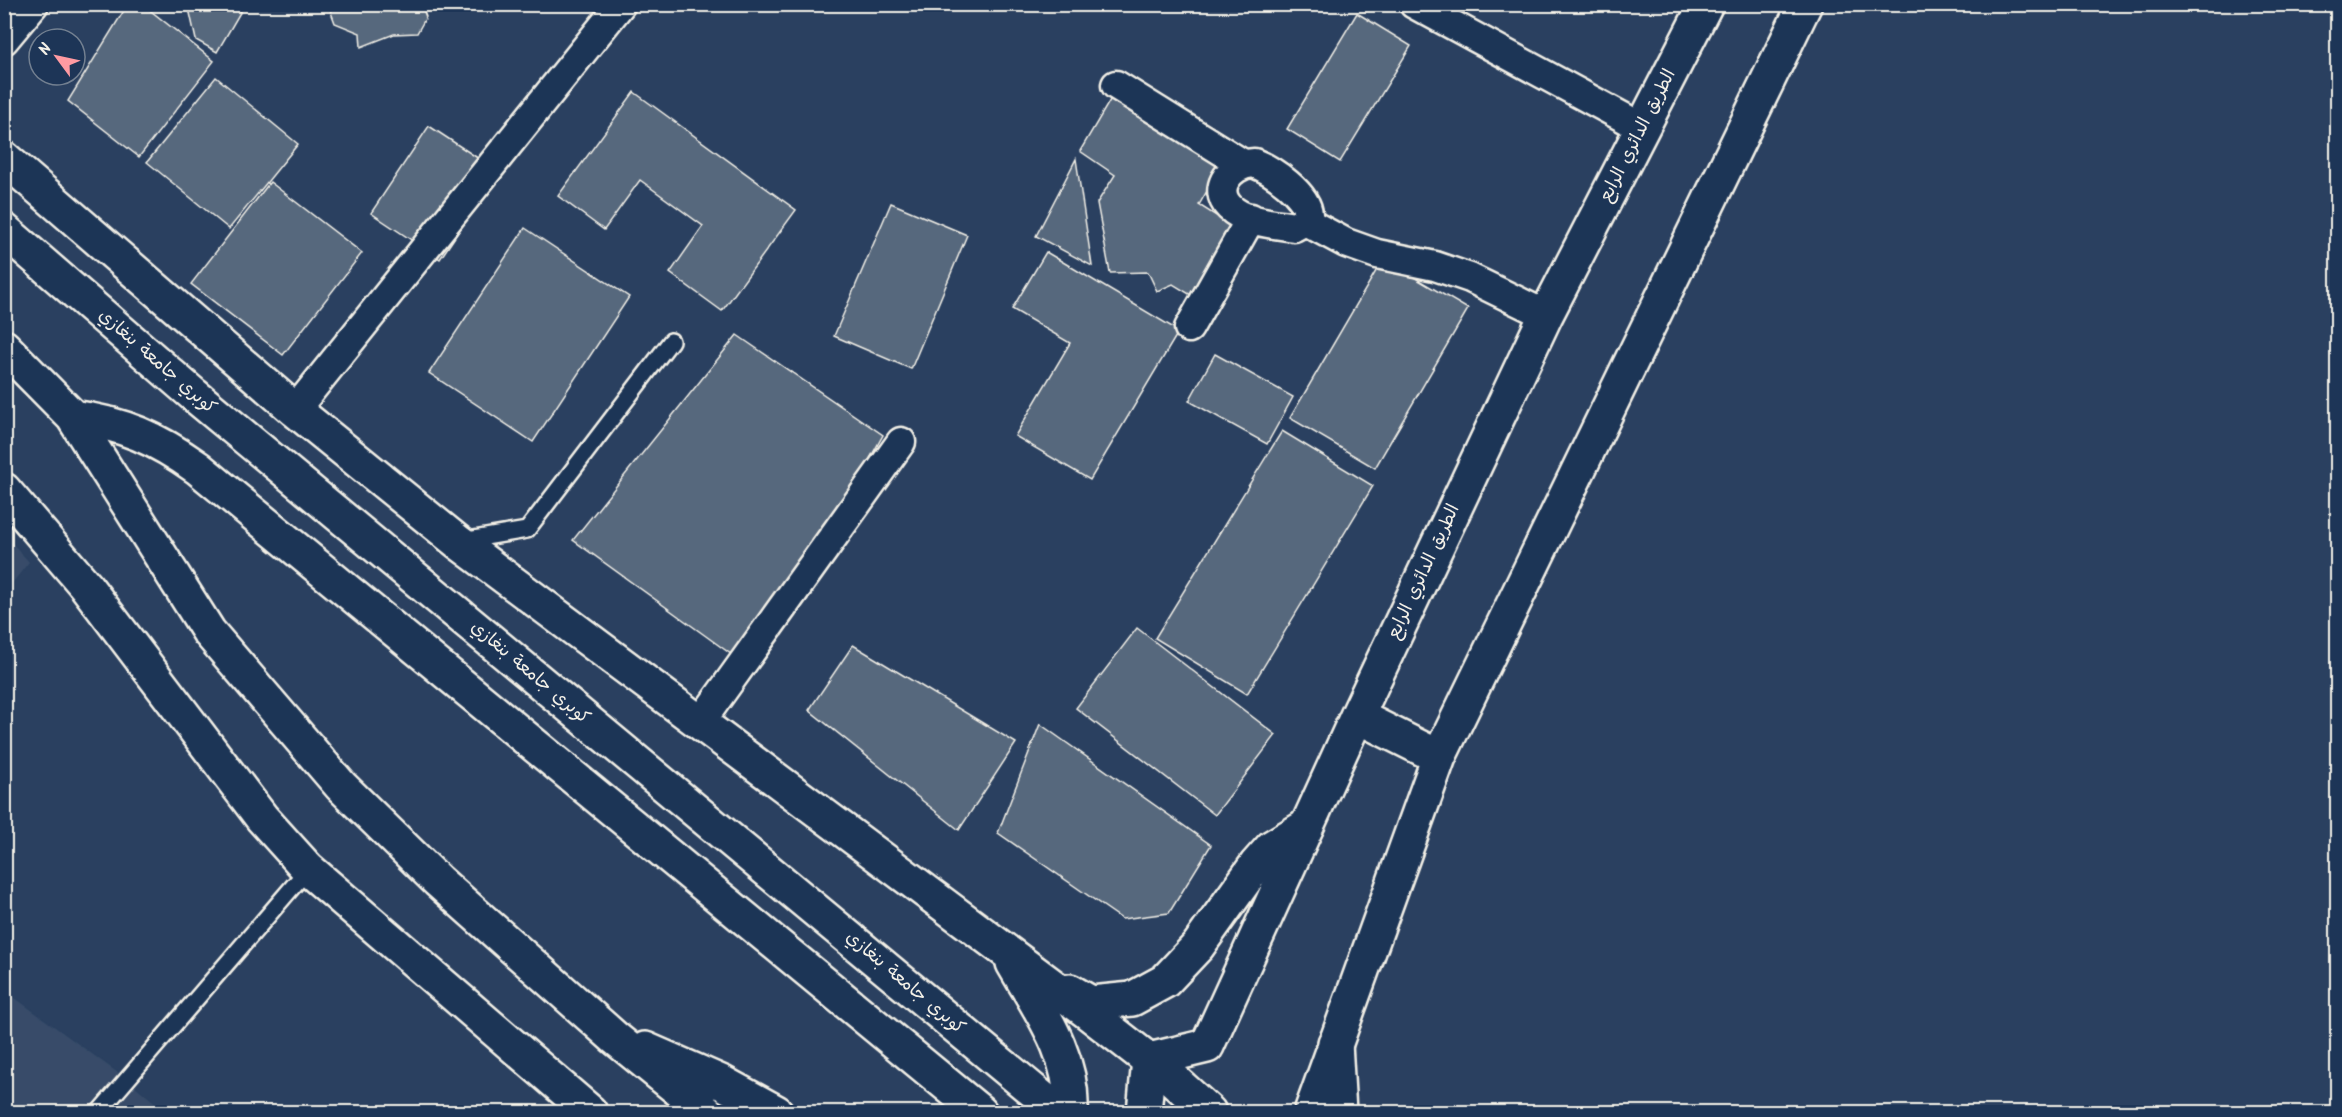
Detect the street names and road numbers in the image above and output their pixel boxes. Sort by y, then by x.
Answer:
street label: الطريق الدائري الرابع [1592,64,1684,208]
street label: كوبري جامعة بنغازي [91,302,223,422]
street label: الطريق الدائري الرابع [1380,499,1468,645]
street label: كوبري جامعة بنغازي [464,614,597,732]
street label: كوبري جامعة بنغازي [839,924,972,1042]

